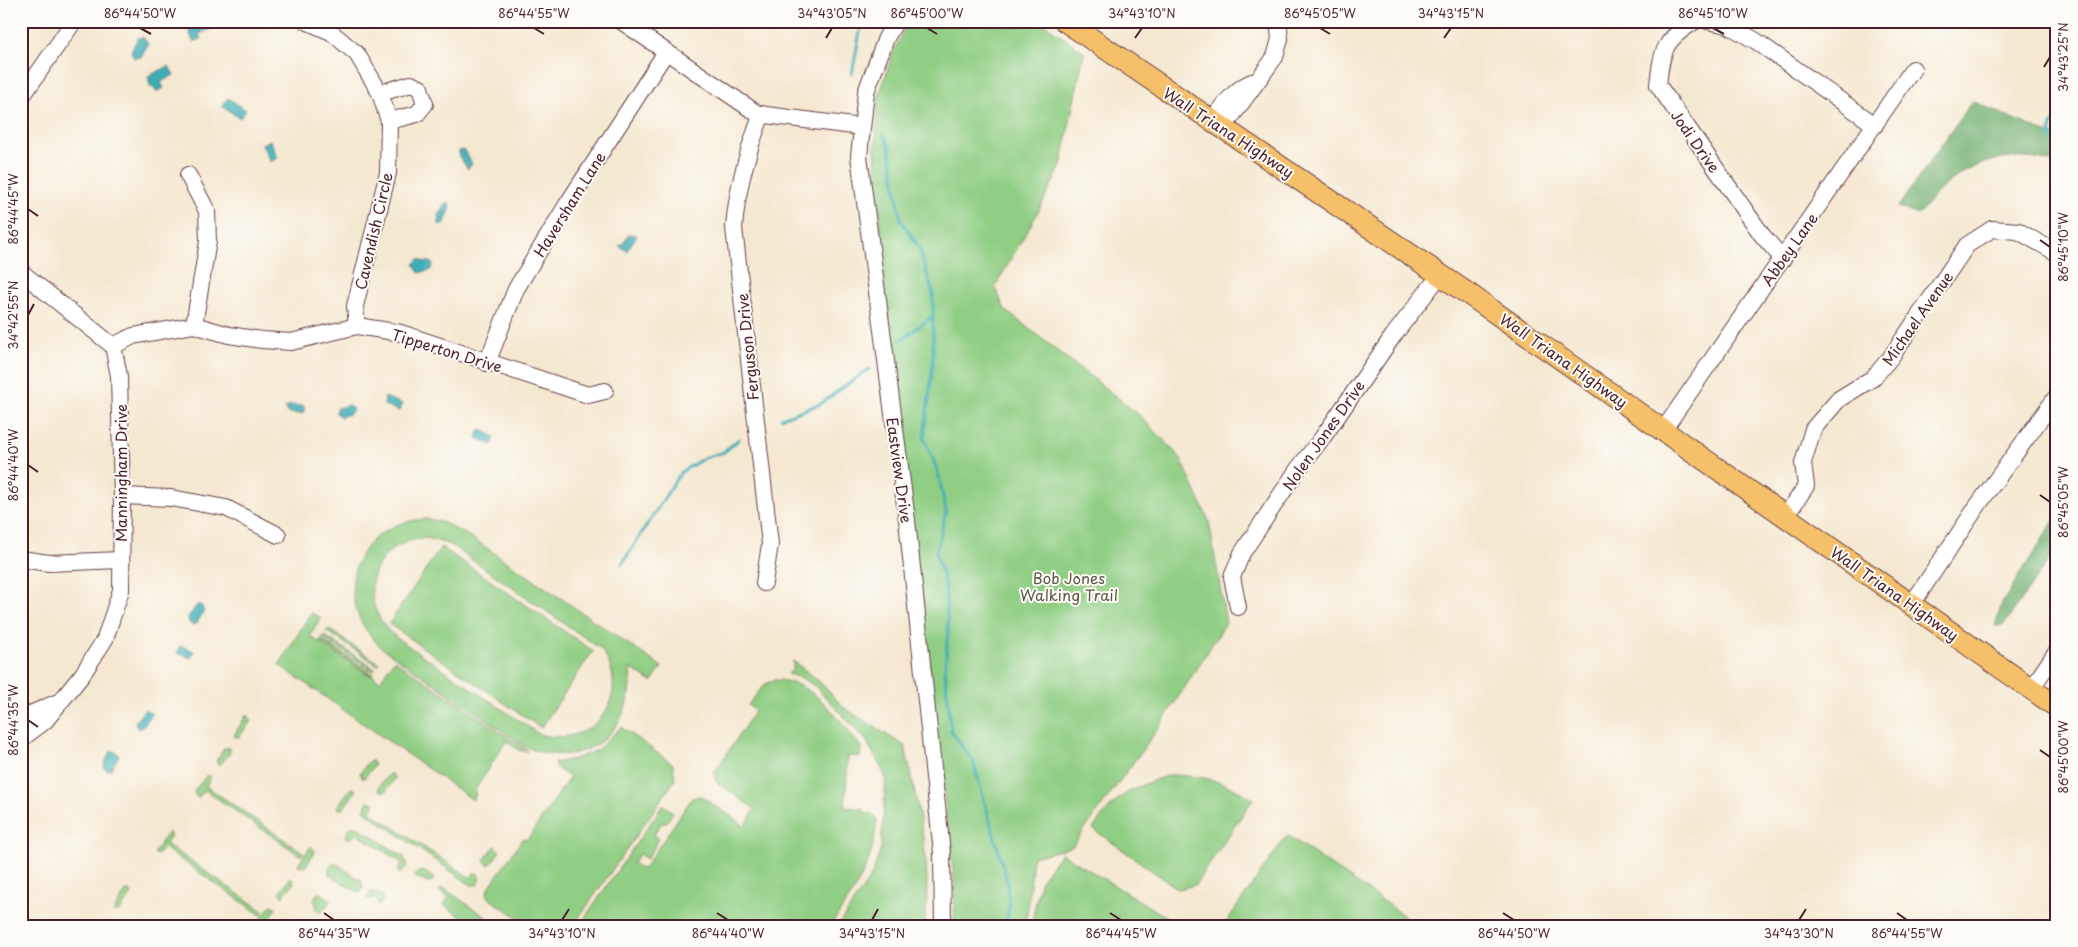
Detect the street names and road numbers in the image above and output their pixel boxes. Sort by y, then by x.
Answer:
street label: Wall Triana Highway [1159,81,1299,183]
street label: Jodi Drive [1666,105,1726,177]
street label: Haversham Lane [527,147,611,261]
street label: Cavendish Circle [348,170,398,292]
street label: Abbey Lane [1755,208,1823,290]
street label: Michael Avenue [1876,266,1958,370]
street label: Ferguson Drive [730,292,764,402]
street label: Wall Triana Highway [1495,307,1633,413]
street label: Tipperton Drive [389,322,505,378]
street label: Nolen Jones Drive [1276,375,1370,495]
street label: Manningham Drive [109,404,132,542]
street label: Eastview Drive [881,416,919,524]
street label: Wall Triana Highway [1826,540,1964,646]

